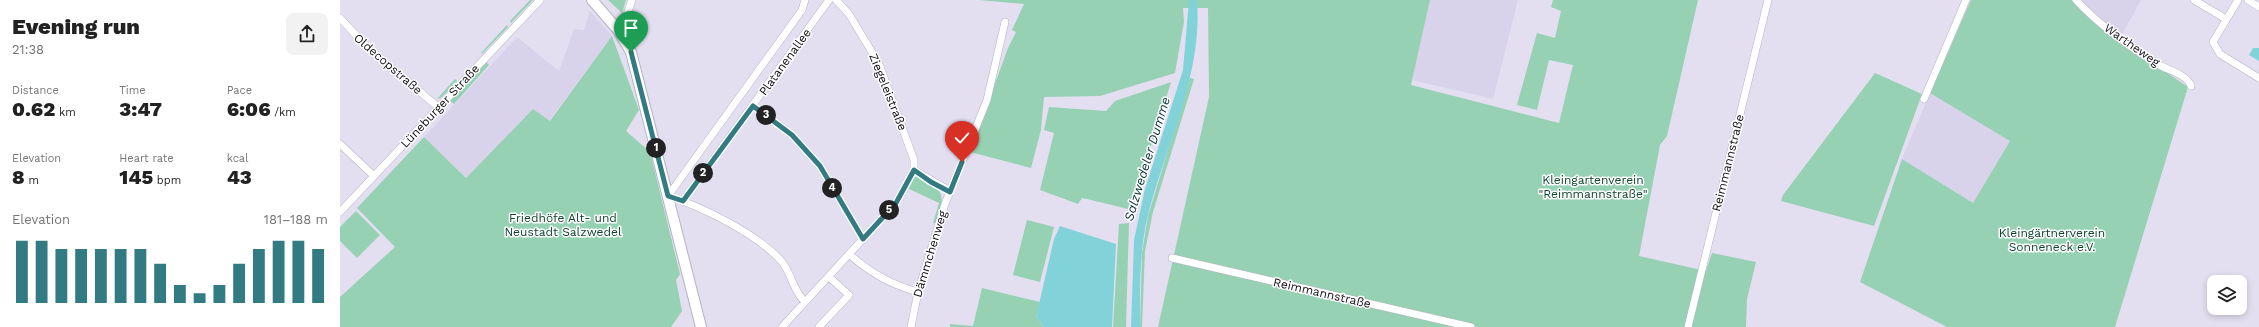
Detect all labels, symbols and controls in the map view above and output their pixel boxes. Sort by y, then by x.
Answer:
pin [614,11,648,52]
button: share [286,13,328,55]
text: Evening run [12,14,140,39]
icon: arrive [620,17,642,39]
street label: Wartheweg [2101,21,2163,70]
street label: Platanenallee [756,26,814,98]
street label: Oldecopstraße [351,31,425,97]
text: 21:38 [12,42,44,57]
street label: Ziegeleistraße [866,51,910,133]
street label: Lüneburger Straße [398,61,482,151]
text: Distance [12,84,59,97]
text: Time [119,84,146,97]
text: Pace [227,84,252,97]
water label: Salzwedeler Dumme [1121,95,1173,223]
text: 0.62 [12,97,55,121]
text: 3:47 [119,97,162,121]
text: 6:06 [227,97,271,121]
pin: 3 [756,105,776,125]
text: km [55,106,76,119]
text: /km [271,106,296,119]
text: 3 [763,108,769,121]
street label: Reimmannstraße [1709,113,1747,213]
pin [945,121,979,162]
icon: check [951,127,973,149]
pin: 1 [646,138,666,158]
text: 1 [654,141,658,154]
text: Elevation [12,152,61,165]
text: Heart rate [119,152,174,165]
text: kcal [227,152,248,165]
pin: 2 [693,163,713,183]
text: 8 [12,165,25,189]
text: 145 [119,165,153,189]
text: 43 [227,165,252,189]
text: 2 [700,166,706,179]
park label: Kleingartenverein "Reimmannstraße" [1538,173,1648,201]
text: m [25,174,39,187]
text: bpm [153,174,181,187]
pin: 4 [822,178,842,198]
text: 4 [828,181,836,194]
pin: 5 [879,200,899,220]
text: 5 [886,203,892,216]
street label: Dämmchenweg [910,208,950,299]
park label: Friedhöfe Alt- und Neustadt Salzwedel [504,211,622,239]
text: Elevation [12,212,70,227]
text: 181–188 m [264,212,328,227]
park label: Kleingärtnerverein Sonneneck e.V. [1999,226,2105,254]
street label: Reimmannstraße [1272,275,1372,311]
map controls [2207,275,2247,315]
button: layers [2207,275,2247,315]

